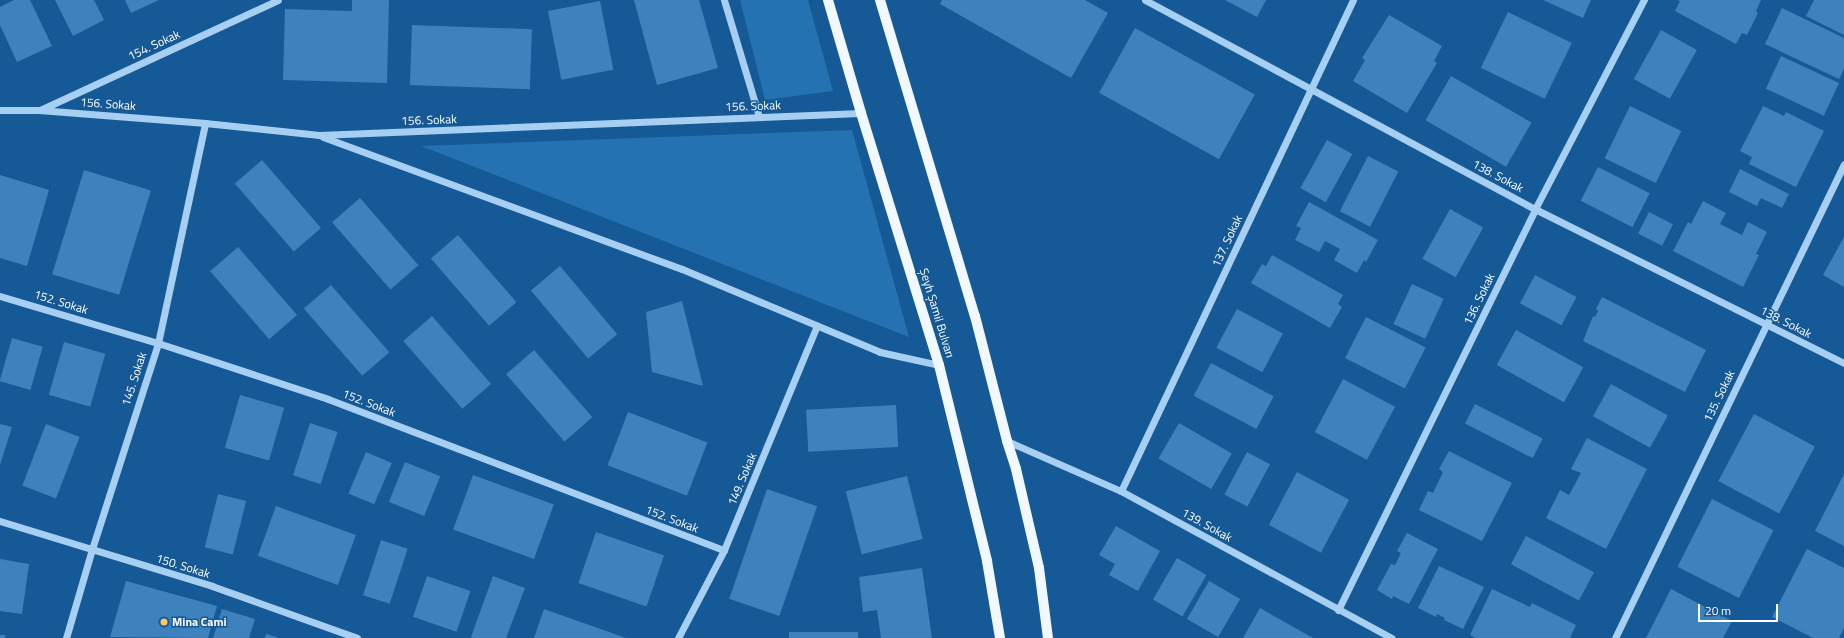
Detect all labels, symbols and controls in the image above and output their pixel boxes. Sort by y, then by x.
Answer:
street label: 154. Sokak [126,27,182,63]
street label: 156. Sokak [80,95,136,113]
street label: 156. Sokak [725,98,781,114]
street label: 156. Sokak [401,112,457,128]
street label: 138. Sokak [1470,157,1526,195]
street label: 137. Sokak [1209,213,1245,269]
street label: Şeyh Şamil Bulvarı [917,266,957,360]
street label: 136. Sokak [1460,271,1498,327]
street label: 152. Sokak [32,287,90,317]
street label: 138. Sokak [1758,303,1814,341]
street label: 145. Sokak [119,350,149,408]
street label: 135. Sokak [1700,368,1738,424]
street label: 152. Sokak [340,386,398,420]
street label: 149. Sokak [724,451,760,507]
street label: 152. Sokak [643,502,701,536]
street label: 139. Sokak [1179,505,1235,545]
street label: 150. Sokak [154,551,212,581]
scale bar [1700,596,1780,622]
text: 20 m [1705,601,1731,620]
place label: Mina Cami [172,615,227,629]
marker: Mina Cami [159,617,169,627]

